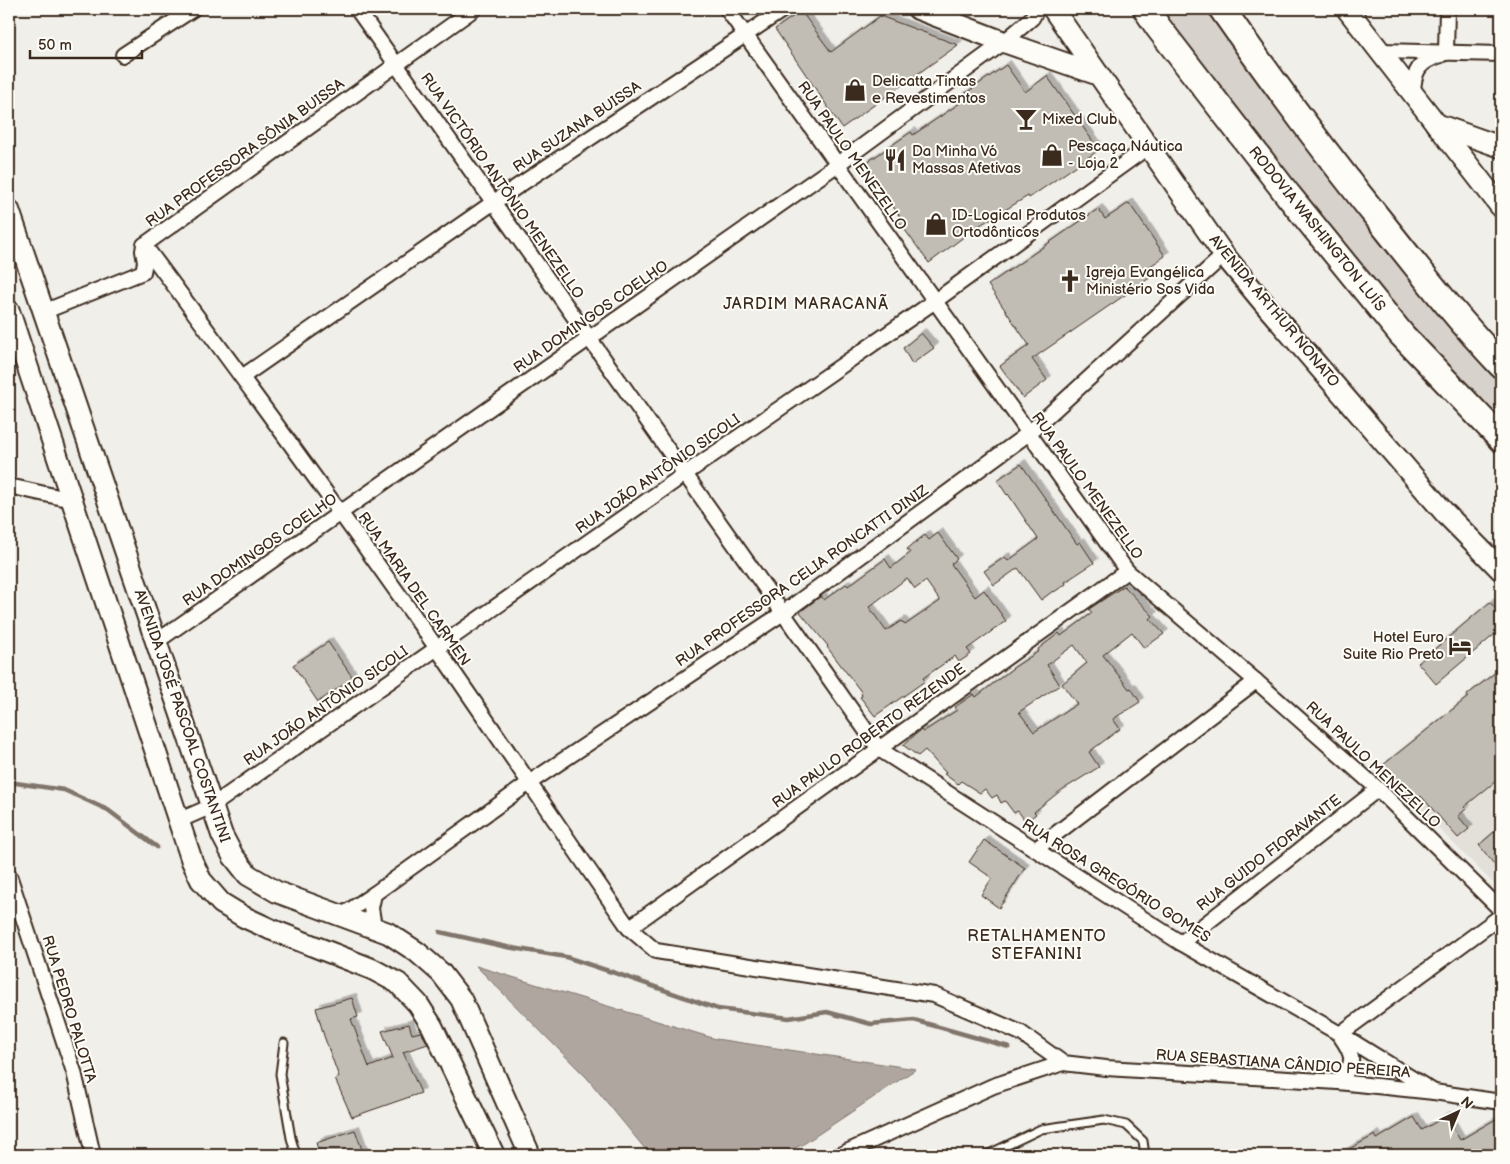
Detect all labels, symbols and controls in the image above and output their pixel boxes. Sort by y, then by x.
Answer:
scale bar [30,28,142,60]
text: 50 m [38,36,72,55]
street label: RUA VICTÓRIO ANTÔNIO MENEZELLO [416,69,588,303]
place label: Delicatta Tintas e Revestimentos [872,72,986,108]
street label: RUA PROFESSORA SÔNIA BUISSA [142,74,349,231]
street label: RUA SUZANA BUISSA [509,77,645,177]
shop icon: Delicatta Tintas e Revestimentos [842,77,868,103]
street label: RUA PAULO MENEZELLO [793,78,911,234]
bar icon: Mixed Club [1013,106,1039,132]
place label: Mixed Club [1042,110,1118,129]
place label: Pescaça Náutica - Loja 2 [1068,137,1183,173]
place label: Da Minha Vó Massas Afetivas [912,142,1021,178]
shop icon: Pescaça Náutica - Loja 2 [1039,142,1065,168]
street label: RODOVIA WASHINGTON LUÍS [1244,143,1390,315]
restaurant icon: Da Minha Vó Massas Afetivas [882,147,908,173]
place label: ID-Logical Produtos Ortodônticos [952,206,1086,242]
shop icon: ID-Logical Produtos Ortodônticos [923,211,949,237]
street label: AVENIDA ARTHUR NONATO [1205,231,1343,391]
street label: RUA DOMINGOS COELHO [510,256,672,378]
place label: Igreja Evangélica Ministério Sos Vida [1086,263,1215,299]
church icon: Igreja Evangélica Ministério Sos Vida [1057,268,1083,294]
district label: JARDIM MARACANÃ [723,294,889,314]
street label: RUA PAULO MENEZELLO [1027,409,1147,563]
street label: RUA JOÃO ANTÔNIO SICOLI [572,410,744,538]
street label: RUA PROFESSORA CELIA RONCATTI DINIZ [672,480,933,671]
street label: RUA DOMINGOS COELHO [179,489,341,611]
street label: RUA MARIA DEL CARMEN [354,509,474,669]
street label: AVENIDA JOSÉ PASCOAL COSTANTINI [130,587,234,845]
place label: Hotel Euro Suite Rio Preto [1343,628,1444,664]
hotel icon: Hotel Euro Suite Rio Preto [1447,633,1473,659]
street label: RUA JOÃO ANTÔNIO SICOLI [240,642,412,770]
street label: RUA PAULO ROBERTO REZENDE [769,659,970,813]
street label: RUA PAULO MENEZELLO [1302,697,1444,833]
street label: RUA GUIDO FIORAVANTE [1193,790,1345,915]
street label: RUA ROSA GREGÓRIO GOMES [1018,815,1214,947]
district label: RETALHAMENTO STEFANINI [967,927,1107,964]
street label: RUA PEDRO PALOTTA [38,933,101,1086]
street label: RUA SEBASTIANA CÂNDIO PEREIRA [1155,1046,1412,1082]
north arrow [1432,1086,1482,1136]
text: N [1457,1093,1476,1113]

